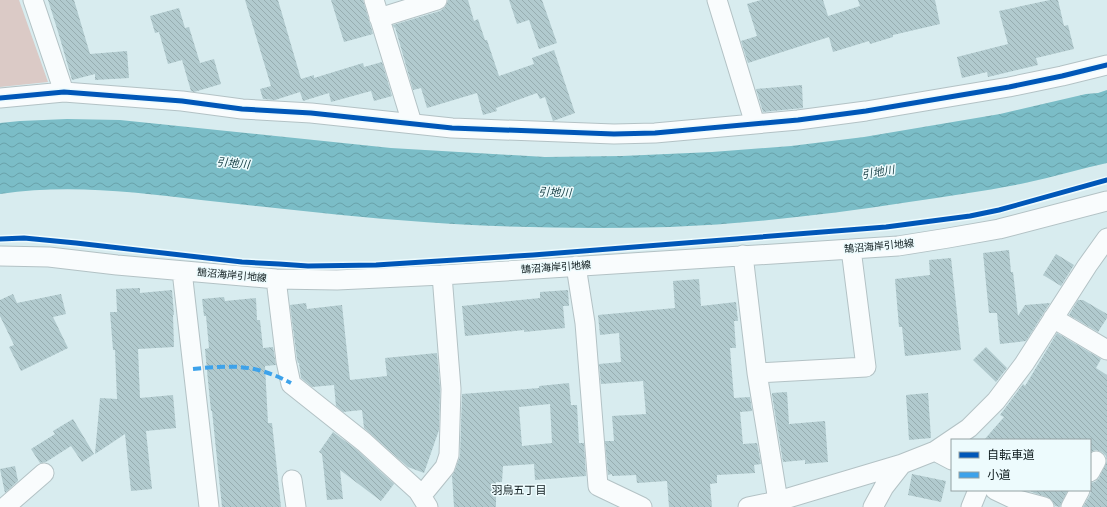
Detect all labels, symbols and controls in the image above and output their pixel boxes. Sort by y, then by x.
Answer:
water label: 引地川 [216,156,251,171]
water label: 引地川 [861,163,896,181]
water label: 引地川 [538,185,573,199]
street label: 鵠沼海岸引地線 [844,237,914,255]
street label: 鵠沼海岸引地線 [521,259,591,275]
street label: 鵠沼海岸引地線 [197,266,267,284]
legend [951,439,1091,491]
text: 自転車道 [987,448,1035,461]
text: 小道 [987,468,1011,481]
district label: 羽鳥五丁目 [492,484,547,496]

